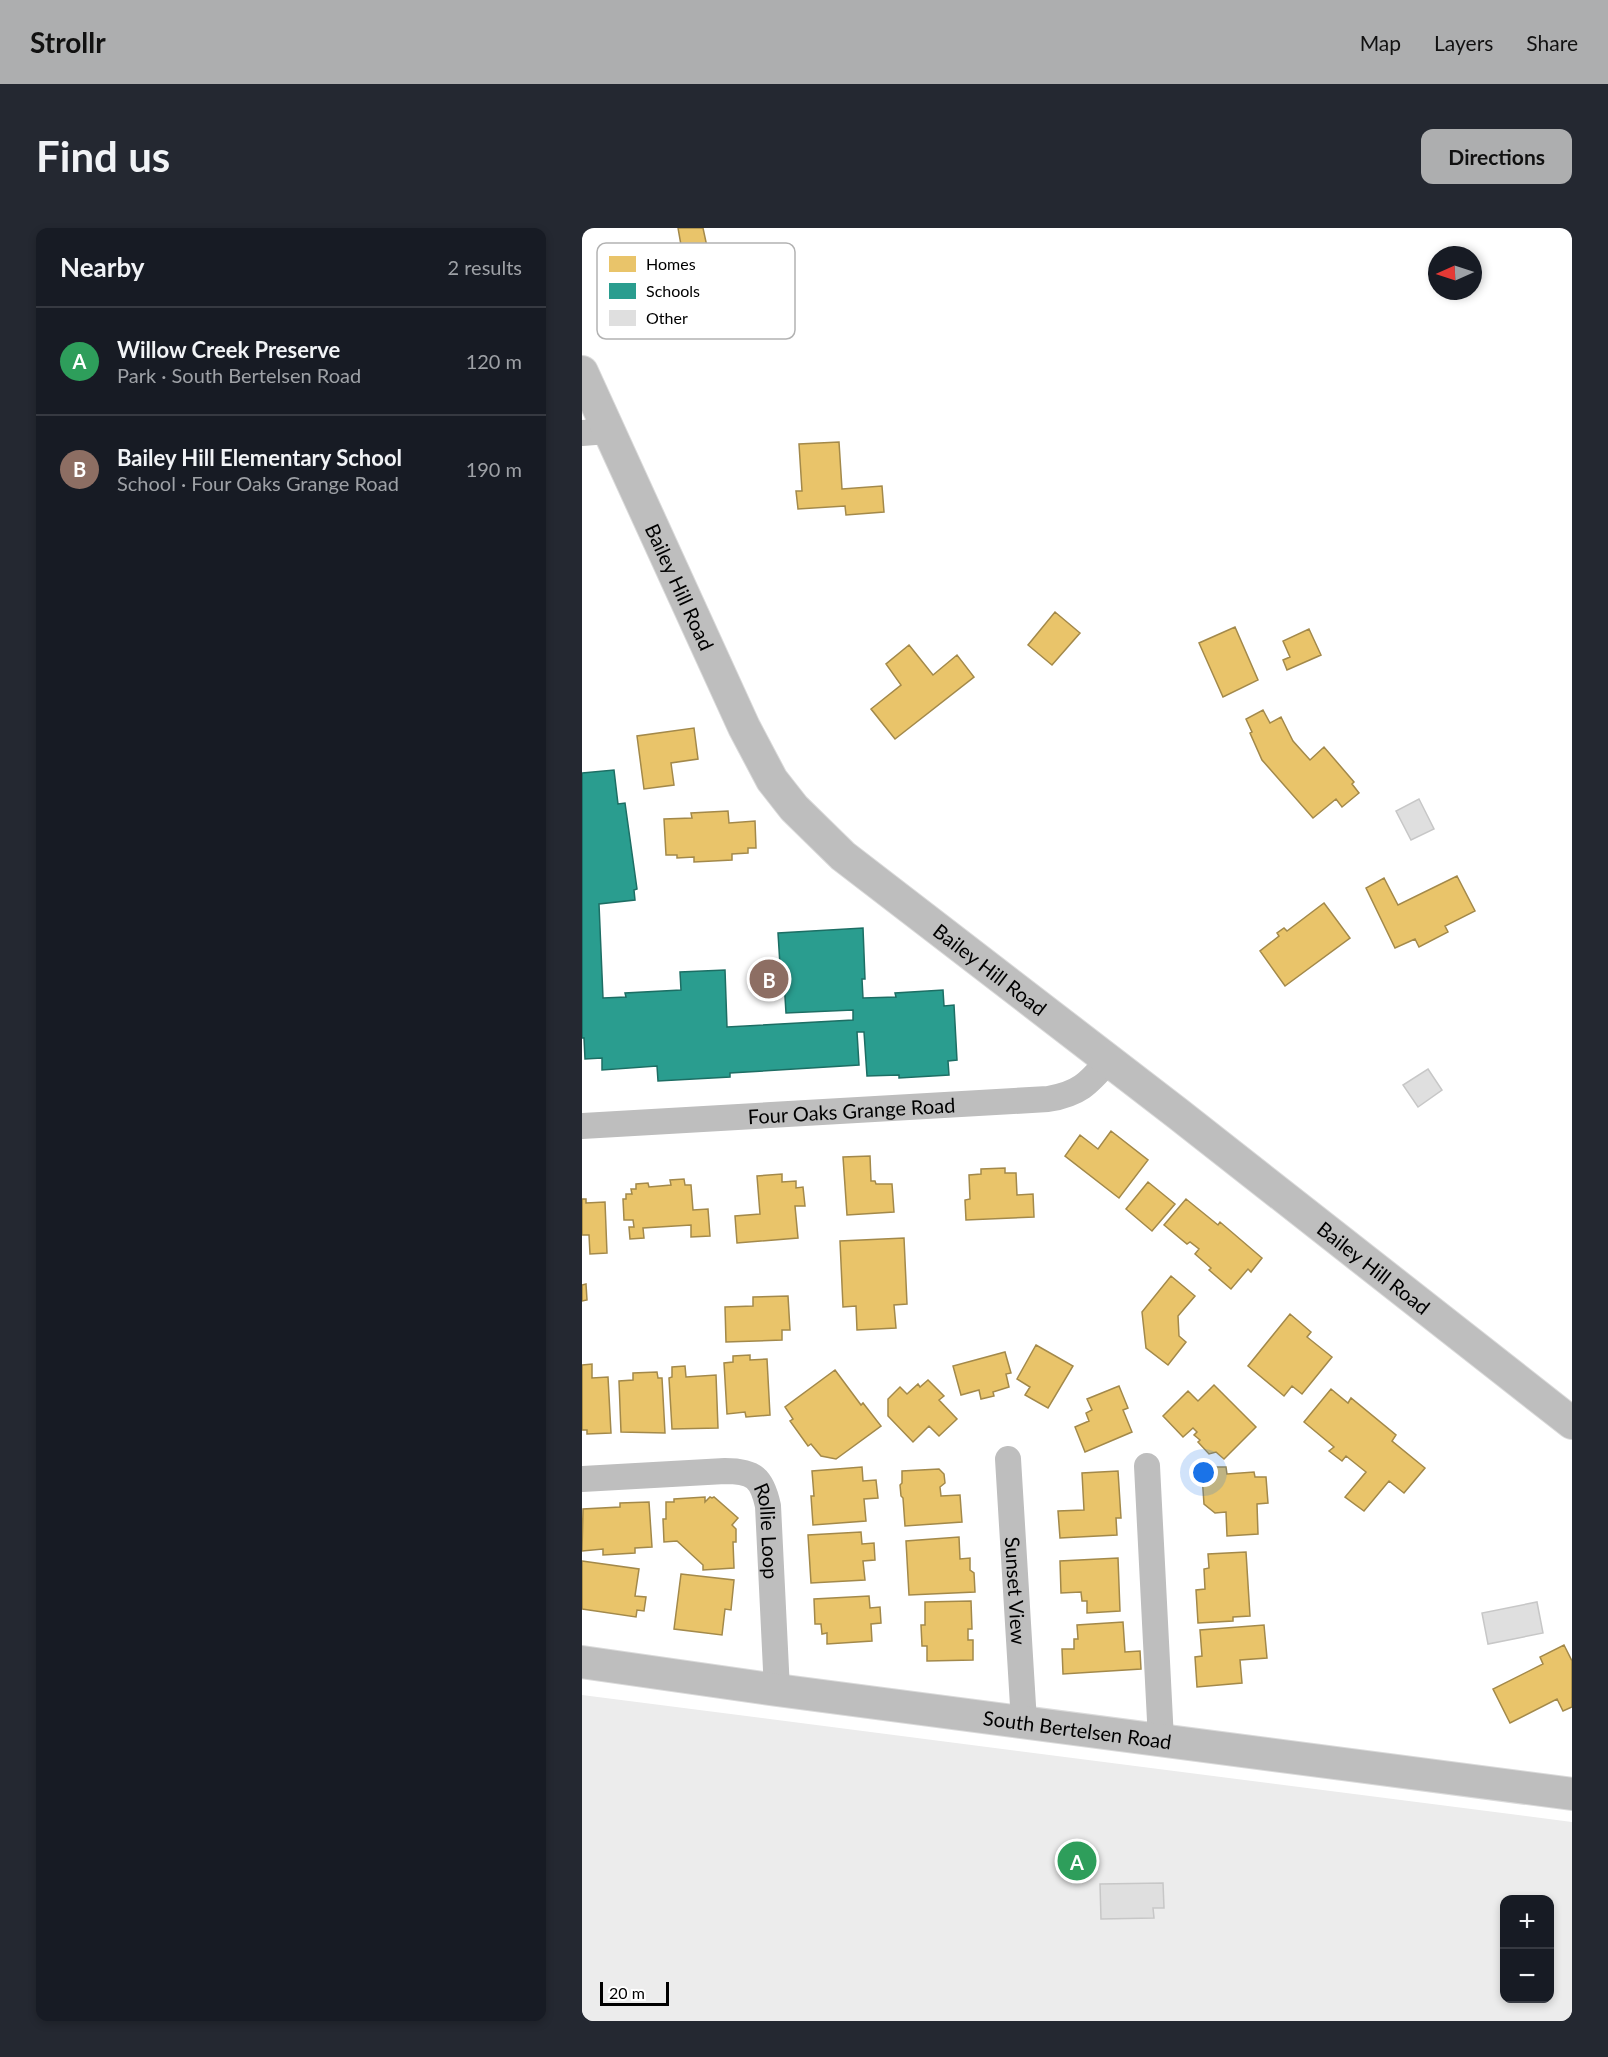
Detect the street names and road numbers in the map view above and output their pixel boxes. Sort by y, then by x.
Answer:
street label: Bailey Hill Road [641,520,719,654]
street label: Bailey Hill Road [929,918,1052,1020]
street label: Four Oaks Grange Road [747,1092,956,1128]
street label: Bailey Hill Road [1313,1216,1435,1319]
street label: Rollie Loop [750,1479,784,1580]
street label: Sunset View [1001,1536,1031,1646]
street label: South Bertelsen Road [982,1705,1173,1754]

